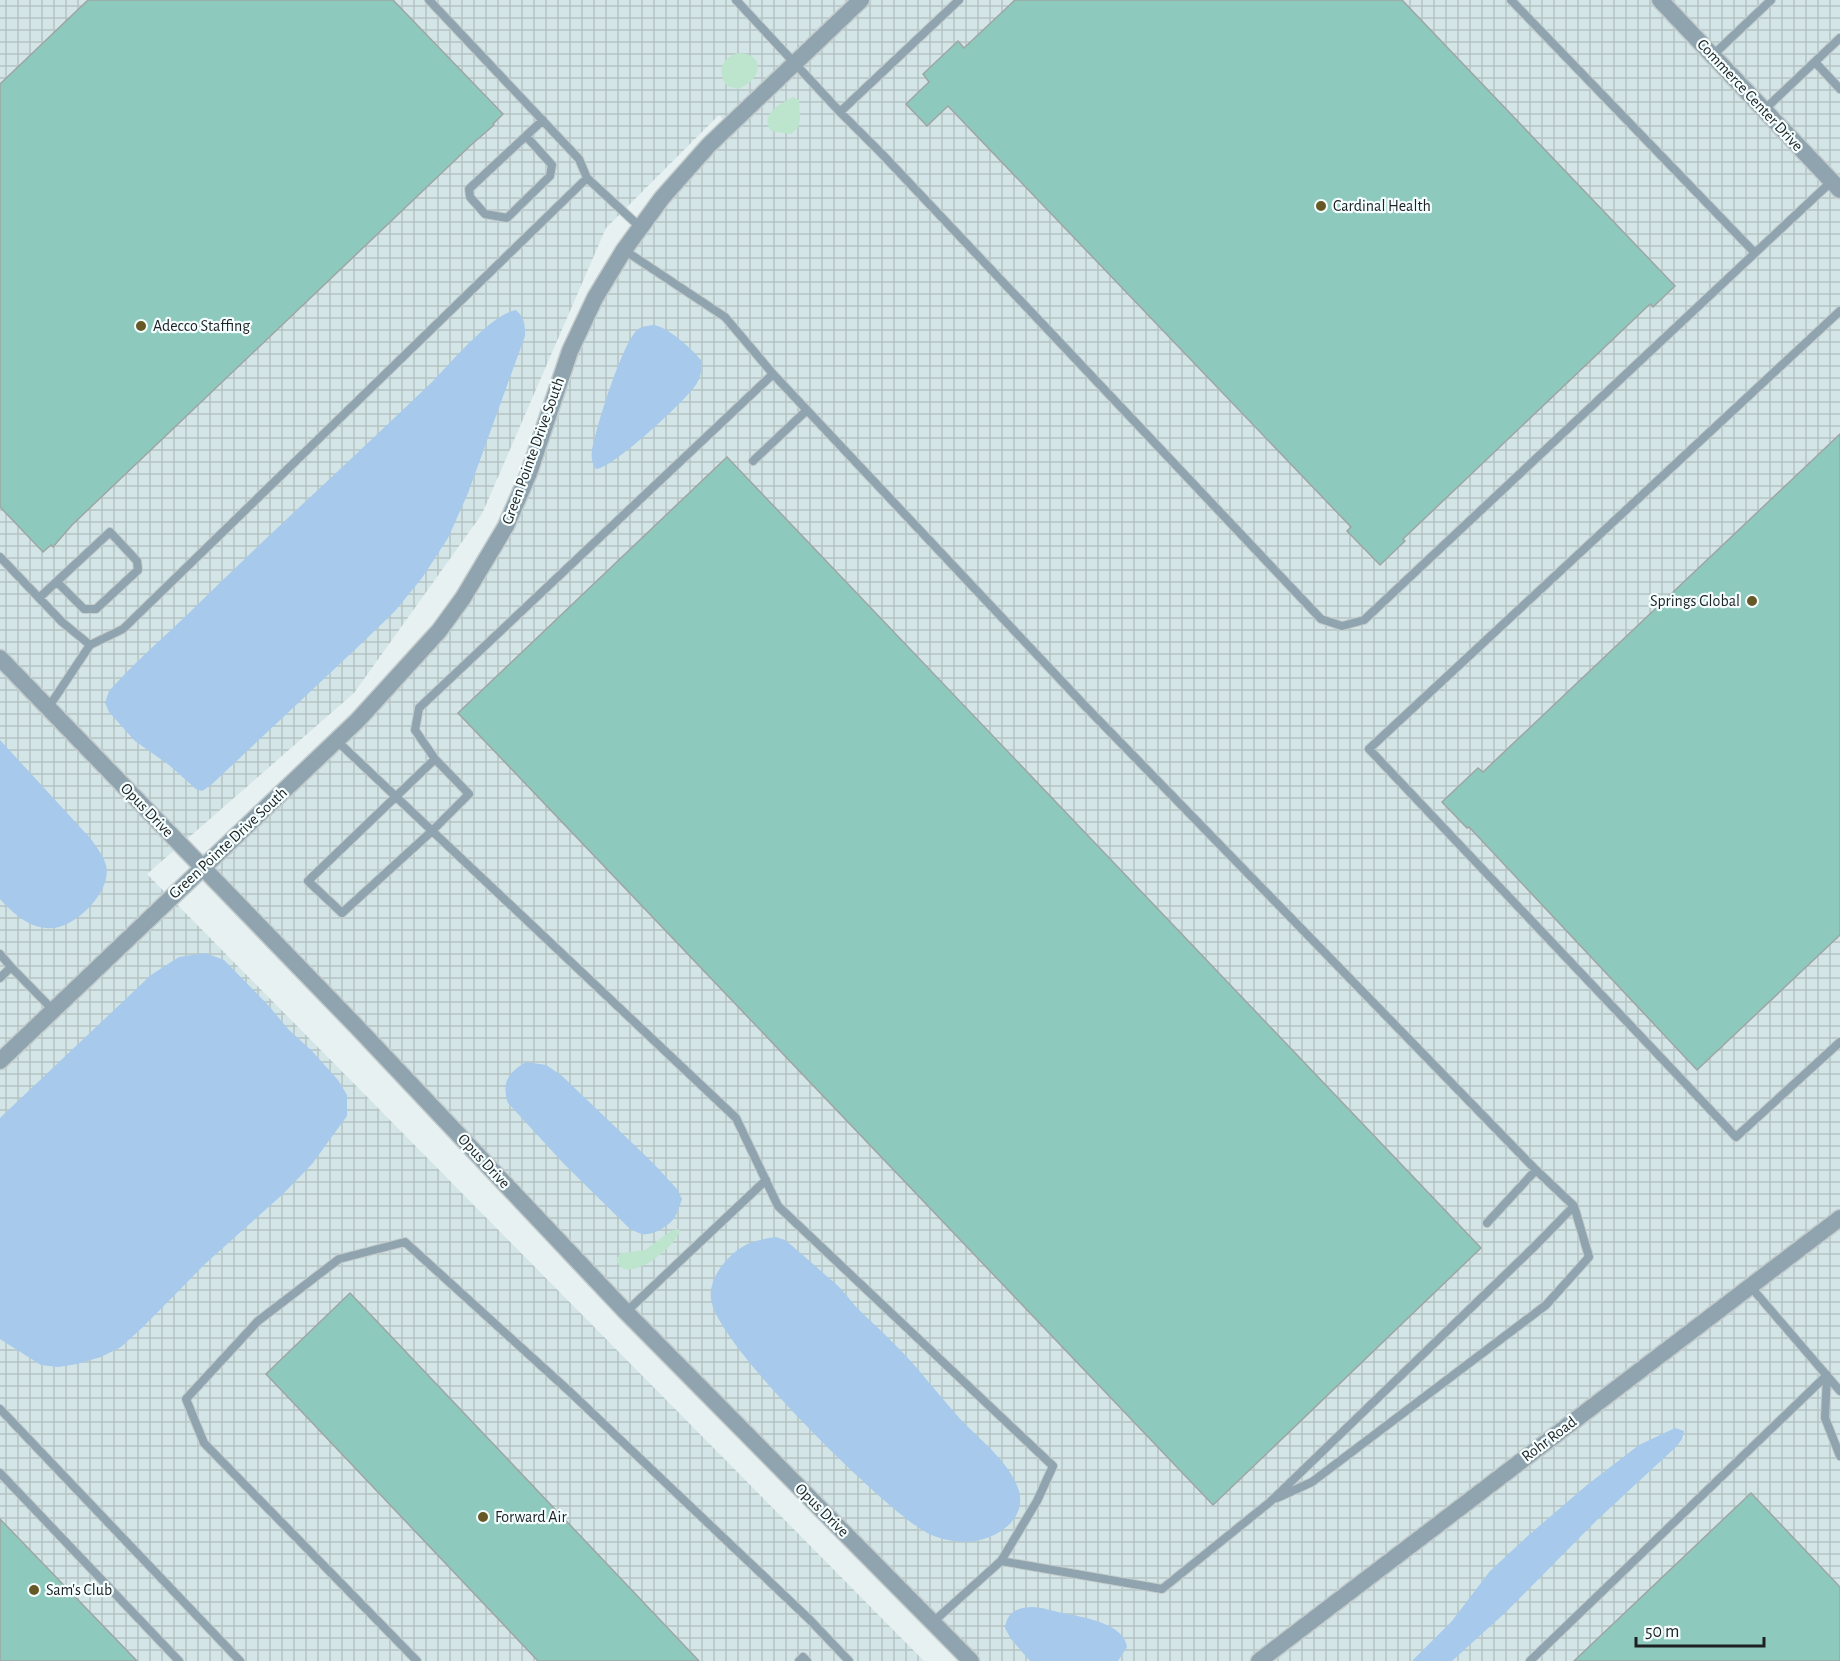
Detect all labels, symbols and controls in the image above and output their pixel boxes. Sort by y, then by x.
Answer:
street label: Commerce Center Drive [1694,36,1806,154]
place label: Cardinal Health [1333,198,1431,214]
marker: Cardinal Health [1314,199,1328,213]
place label: Adecco Staffing [153,318,250,334]
marker: Adecco Staffing [134,319,148,333]
street label: Green Pointe Drive South [499,375,567,527]
place label: Springs Global [1650,593,1740,609]
marker: Springs Global [1745,594,1759,608]
street label: Opus Drive [118,780,176,840]
street label: Green Pointe Drive South [166,784,290,902]
street label: Opus Drive [455,1131,513,1191]
street label: Rohr Road [1519,1413,1579,1465]
street label: Opus Drive [792,1480,852,1540]
place label: Forward Air [495,1509,567,1525]
marker: Forward Air [476,1510,490,1524]
place label: Sam's Club [46,1582,112,1598]
marker: Sam's Club [27,1583,41,1597]
scale bar [1636,1610,1764,1648]
text: 50 m [1645,1623,1679,1641]

